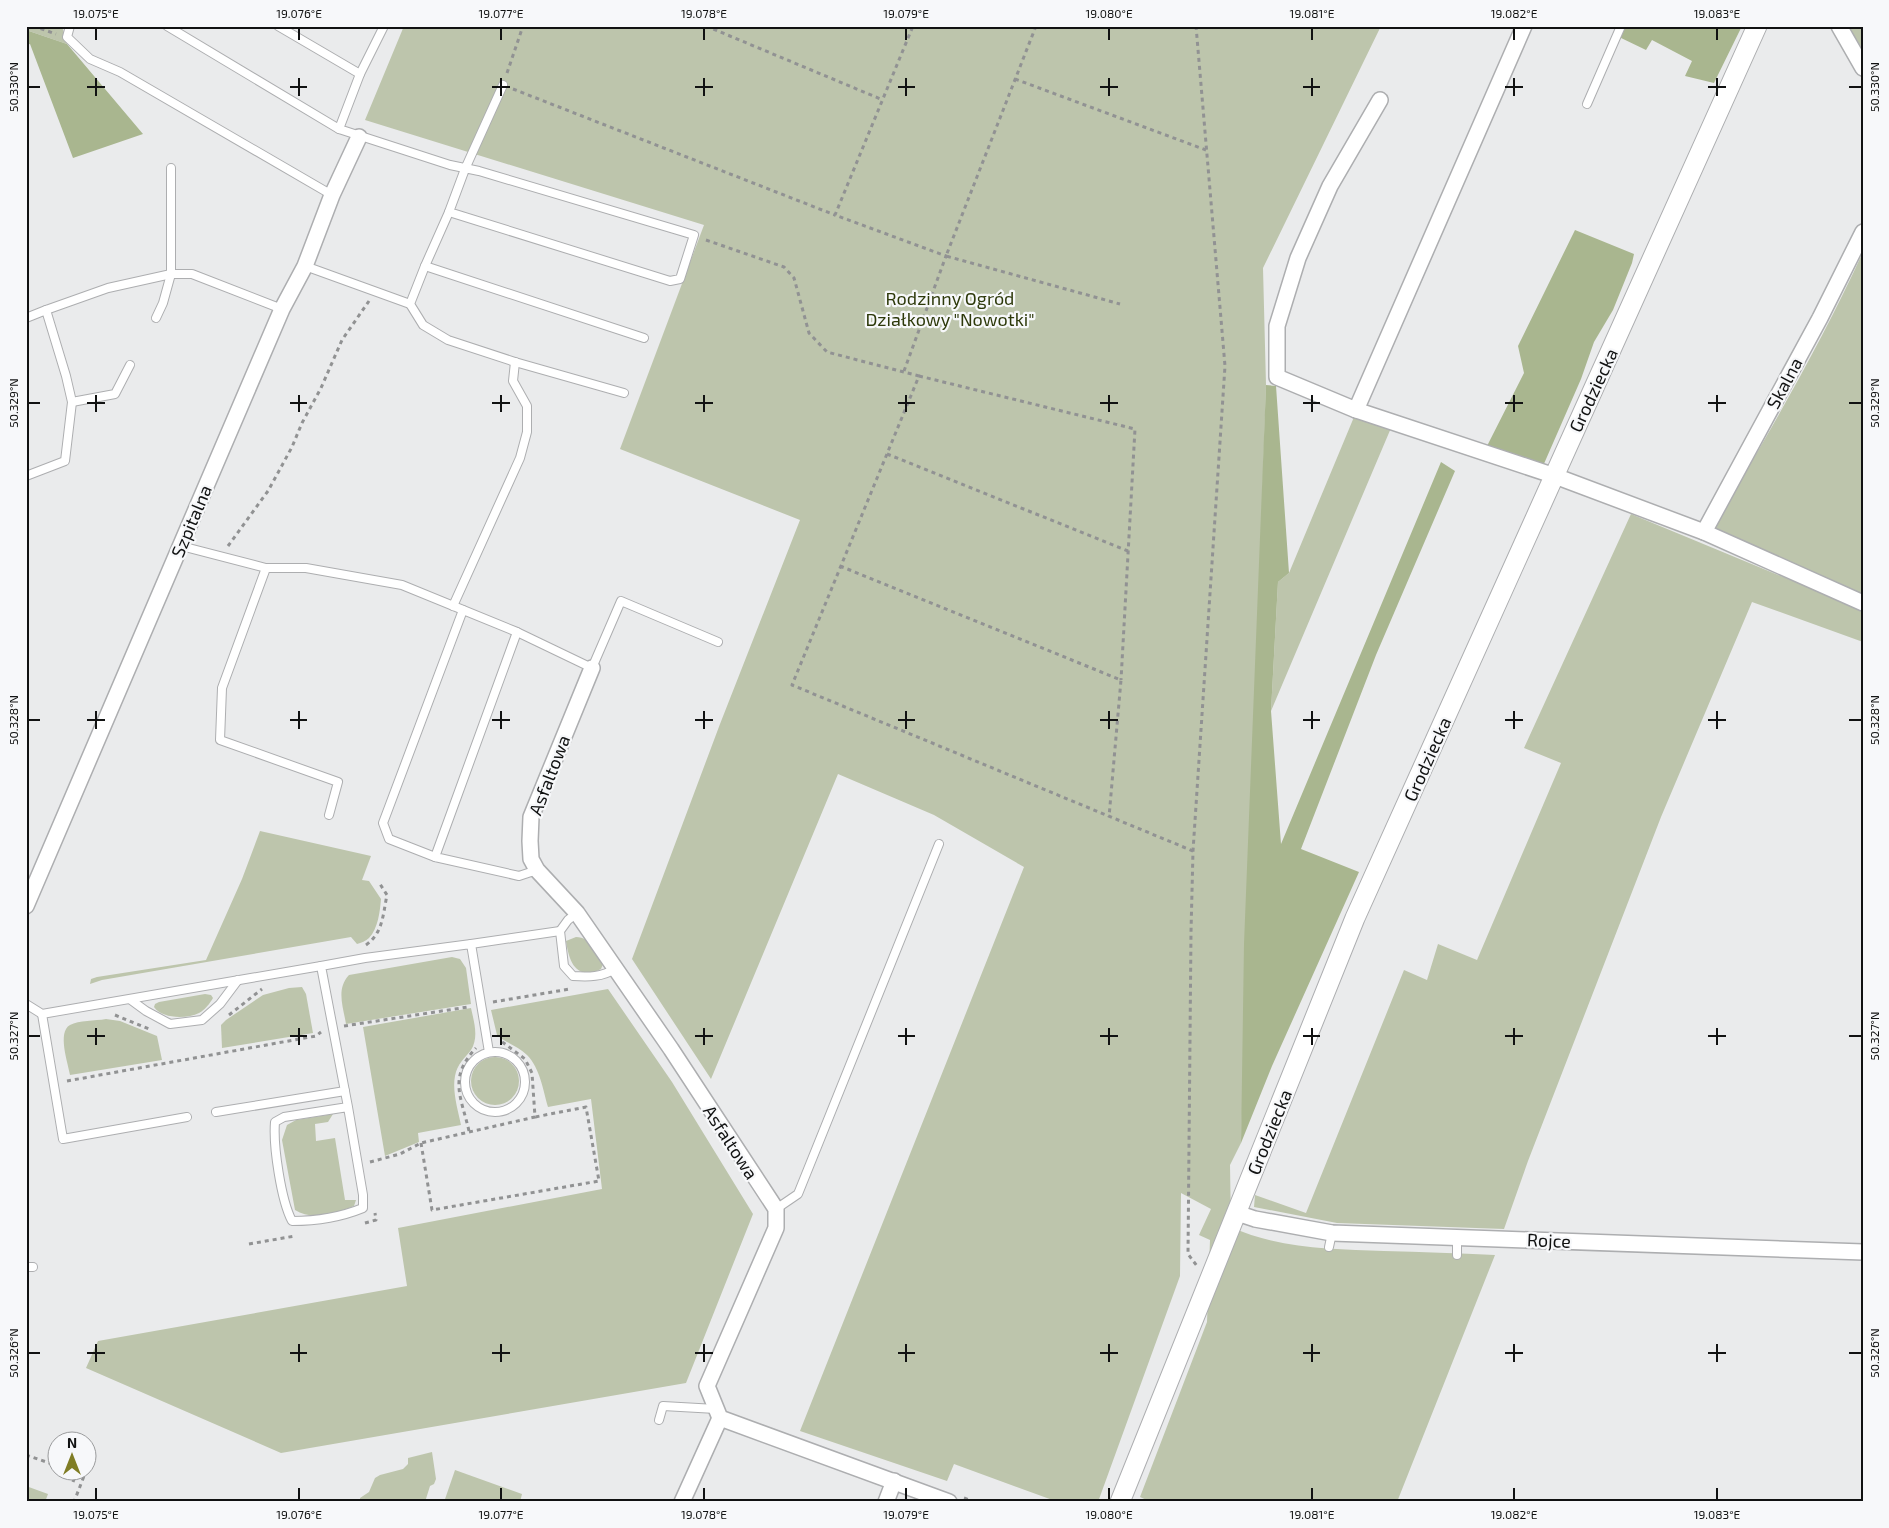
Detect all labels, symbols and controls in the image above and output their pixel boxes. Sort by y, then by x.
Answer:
text: 19.075°E [73,6,119,20]
text: 19.076°E [276,6,322,20]
text: 19.077°E [479,6,524,20]
text: 19.078°E [681,6,727,20]
text: 19.079°E [883,6,929,20]
text: 19.080°E [1085,6,1133,20]
text: 19.081°E [1290,6,1335,20]
text: 19.082°E [1491,6,1538,20]
text: 19.083°E [1694,6,1741,20]
text: 50.330°N [6,62,20,112]
text: 50.330°N [1867,62,1881,112]
park label: Rodzinny Ogród Działkowy "Nowotki" [865,287,1035,330]
street label: Grodziecka [1564,345,1622,435]
street label: Skalna [1761,354,1807,412]
text: 50.329°N [6,378,20,428]
text: 50.329°N [1867,378,1881,428]
street label: Szpitalna [166,481,216,561]
text: 50.328°N [6,695,20,745]
text: 50.328°N [1867,695,1881,745]
street label: Grodziecka [1399,713,1455,805]
street label: Asfaltowa [524,732,574,818]
text: 50.327°N [6,1012,20,1060]
text: 50.327°N [1867,1012,1881,1060]
street label: Grodziecka [1242,1086,1296,1178]
street label: Asfaltowa [699,1101,763,1183]
street label: Rojce [1527,1228,1571,1252]
text: 50.326°N [6,1328,20,1378]
text: 50.326°N [1867,1328,1881,1378]
north arrow [48,1430,98,1480]
text: N [67,1434,77,1451]
text: 19.075°E [73,1507,119,1521]
text: 19.076°E [276,1507,322,1521]
text: 19.077°E [479,1507,524,1521]
text: 19.078°E [681,1507,727,1521]
text: 19.079°E [883,1507,929,1521]
text: 19.080°E [1085,1507,1133,1521]
text: 19.081°E [1290,1507,1335,1521]
text: 19.082°E [1491,1507,1538,1521]
text: 19.083°E [1694,1507,1741,1521]

